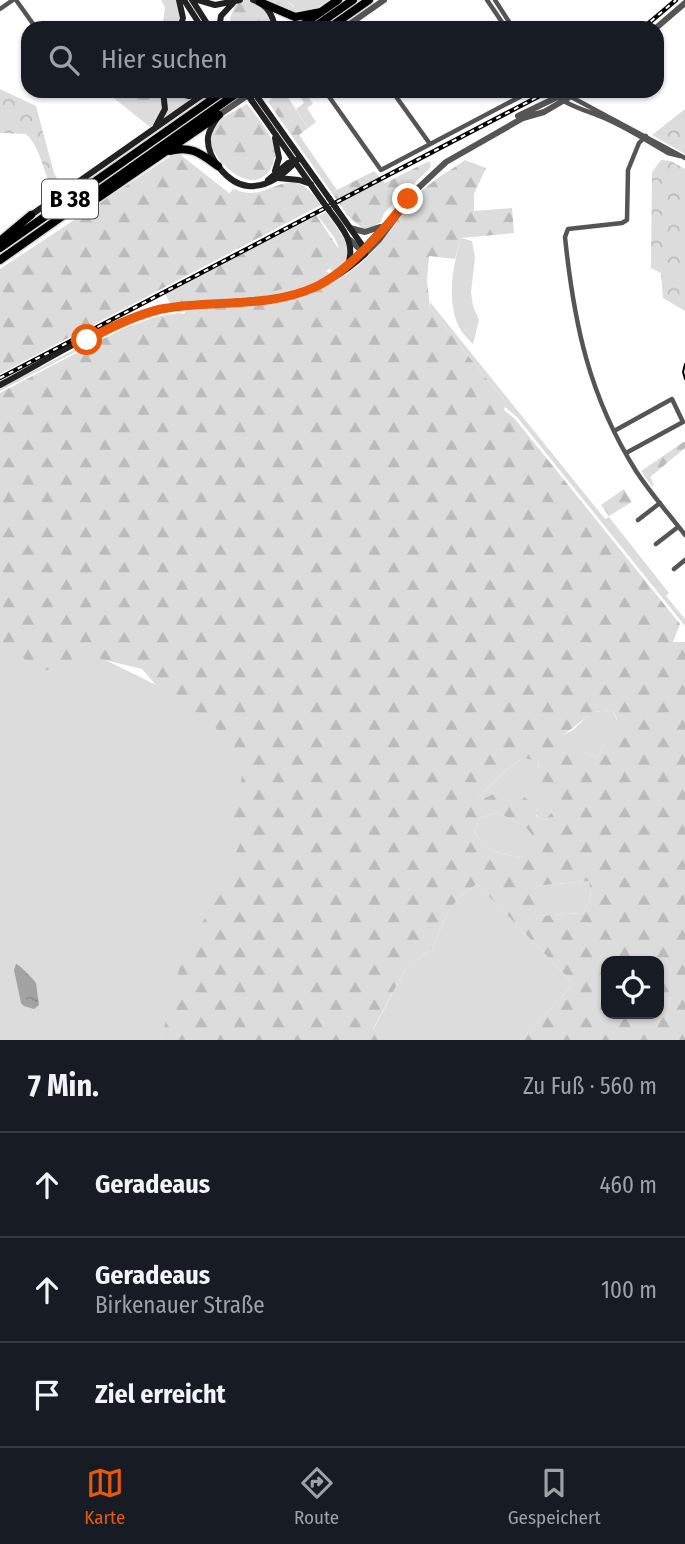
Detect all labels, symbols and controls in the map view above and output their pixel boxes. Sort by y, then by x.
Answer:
search box [21,21,664,98]
icon: search [45,41,83,79]
text: Hier suchen [101,44,227,75]
road number: B 38 [42,180,98,218]
route end [392,183,423,214]
route start [71,324,102,355]
map controls [601,956,664,1019]
button: locate [601,956,664,1019]
text: 7 Min. [28,1068,99,1104]
text: Zu Fuß · 560 m [523,1072,657,1100]
icon: ahead [28,1166,66,1204]
text: Geradeaus [95,1169,210,1200]
text: 460 m [599,1171,657,1199]
text: Geradeaus [95,1260,210,1291]
icon: ahead [28,1271,66,1309]
text: 100 m [601,1276,657,1304]
text: Birkenauer Straße [95,1291,265,1319]
icon: arrive [28,1376,66,1414]
text: Ziel erreicht [95,1379,226,1410]
tab: Karte [84,1464,125,1529]
tab: Route [294,1464,339,1529]
tab: Gespeichert [508,1464,601,1529]

